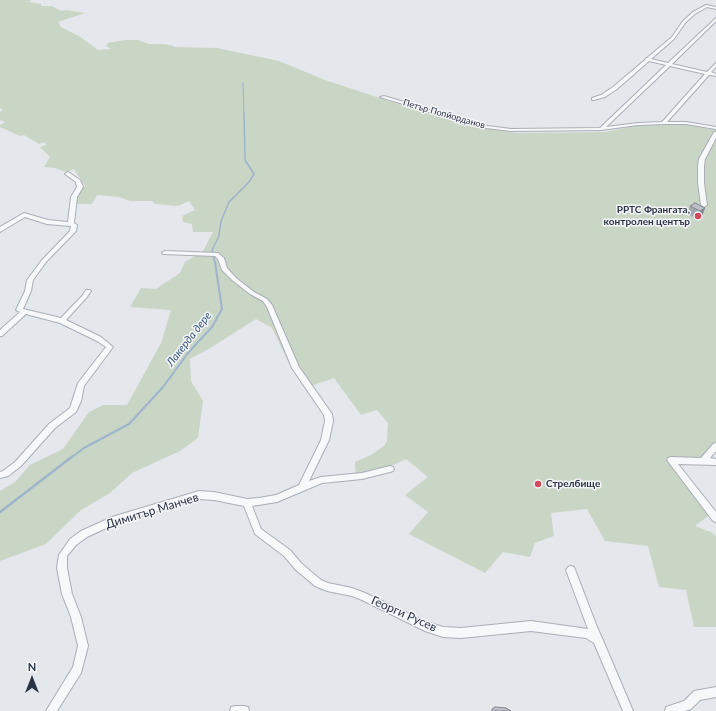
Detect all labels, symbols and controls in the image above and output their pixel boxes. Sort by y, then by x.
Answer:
street label: Петър Попйорданов [402,97,486,131]
place label: РРТС Франгата, контролен център [604,204,690,228]
marker: РРТС Франгата, контролен център [693,211,703,221]
water label: Лакерда дере [164,309,214,369]
place label: Стрелбище [546,478,600,490]
marker: Стрелбище [533,479,543,489]
street label: Димитър Манчев [104,490,200,532]
street label: Георги Русев [369,593,439,635]
north arrow [12,659,52,699]
text: N [28,660,36,673]

